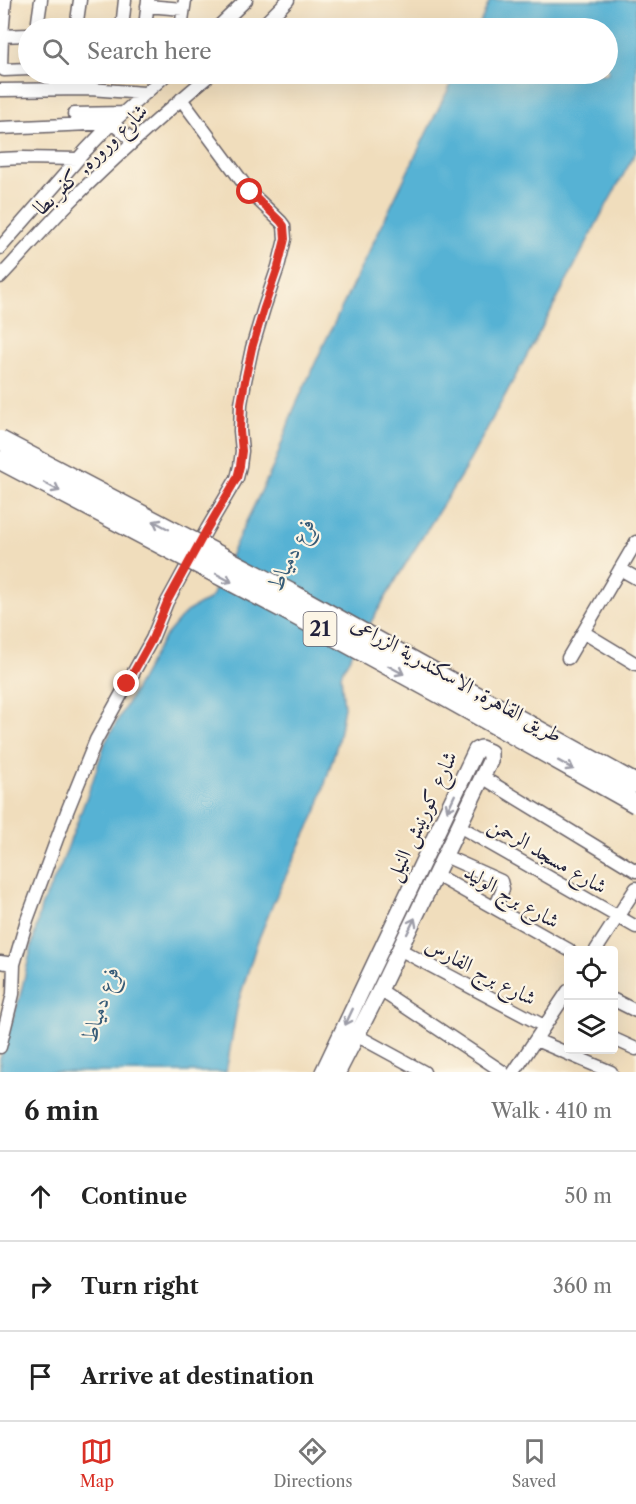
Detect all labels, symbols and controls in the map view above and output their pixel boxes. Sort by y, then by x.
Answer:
search box [18,18,618,84]
icon: search [39,35,72,68]
text: Search here [87,38,212,65]
street label: شارع وروره, كفر بطا [28,98,157,224]
route start [236,178,262,204]
one-way arrow [42,482,60,493]
water label: فرع دمياط [261,513,325,597]
one-way arrow [152,519,170,530]
one-way arrow [215,572,232,584]
street label: طريق القاهرة, الاسكندرية الزراعى [347,611,567,748]
road number: 21 [304,612,336,646]
one-way arrow [387,664,404,676]
route end [113,670,139,696]
street label: شارع كورنيش النيل [380,747,467,887]
one-way arrow [557,759,574,771]
one-way arrow [444,794,456,812]
street label: شارع مسجد الرحمن [481,811,612,904]
street label: شارع برج الوليد [456,859,564,939]
one-way arrow [405,918,417,935]
street label: شارع برج الفارس [418,931,541,1017]
map controls [564,946,618,1054]
button: locate [564,946,618,1000]
water label: فرع دمياط [75,963,130,1047]
button: layers [564,1000,618,1054]
one-way arrow [343,1008,355,1026]
text: 6 min [24,1095,99,1127]
text: Walk · 410 m [491,1099,612,1123]
icon: ahead [24,1180,57,1213]
text: Continue [81,1183,187,1210]
text: 50 m [565,1184,612,1208]
icon: right [24,1270,57,1303]
text: Turn right [81,1273,199,1300]
text: 360 m [553,1274,612,1298]
icon: arrive [24,1360,57,1393]
text: Arrive at destination [81,1363,314,1390]
tab: Map [80,1435,114,1491]
tab: Directions [273,1435,352,1491]
tab: Saved [512,1435,556,1491]

